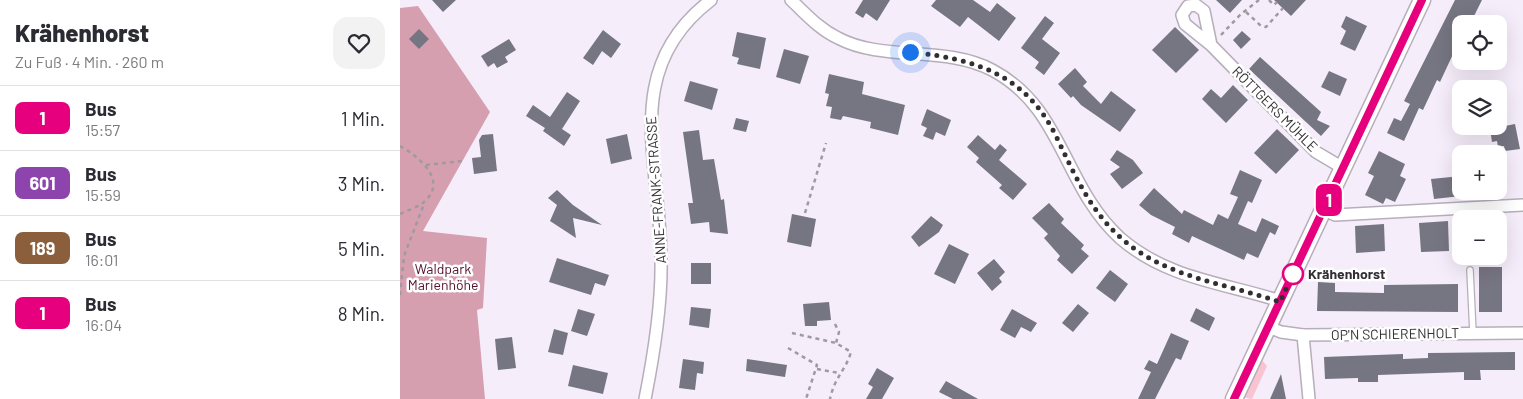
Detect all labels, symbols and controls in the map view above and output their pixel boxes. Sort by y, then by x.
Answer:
map controls [1452,15,1507,265]
button: locate [1452,15,1507,70]
button: heart [333,17,385,69]
text: Krähenhorst [15,18,149,47]
your location [898,40,923,65]
text: Zu Fuß · 4 Min. · 260 m [15,52,164,71]
street label: RÖTTGERS MÜHLE [1229,62,1322,155]
button: layers [1452,80,1507,135]
text: Bus [85,97,117,120]
text: 1 [39,107,46,129]
text: 1 Min. [341,107,385,130]
street label: ANNE-FRANK-STRASSE [642,116,669,264]
text: 15:57 [85,120,120,139]
button: + [1452,145,1507,200]
text: Bus [85,162,117,185]
text: 601 [29,172,56,194]
text: 3 Min. [338,172,385,195]
line badge: 1 [1313,184,1345,216]
text: 15:59 [85,185,121,204]
text: 1 [1326,189,1332,211]
button: − [1452,210,1507,265]
text: Bus [85,227,117,250]
text: 189 [30,237,55,259]
text: 5 Min. [338,237,385,260]
text: 16:01 [85,250,118,269]
park label: Waldpark Marienhöhe [408,260,478,293]
marker: Krähenhorst [1282,263,1304,285]
place label: Krähenhorst [1308,265,1385,282]
text: Bus [85,292,117,315]
text: 1 [39,302,46,324]
text: 8 Min. [338,302,385,325]
text: 16:04 [85,315,122,334]
street label: OP'N SCHIERENHOLT [1331,324,1459,343]

